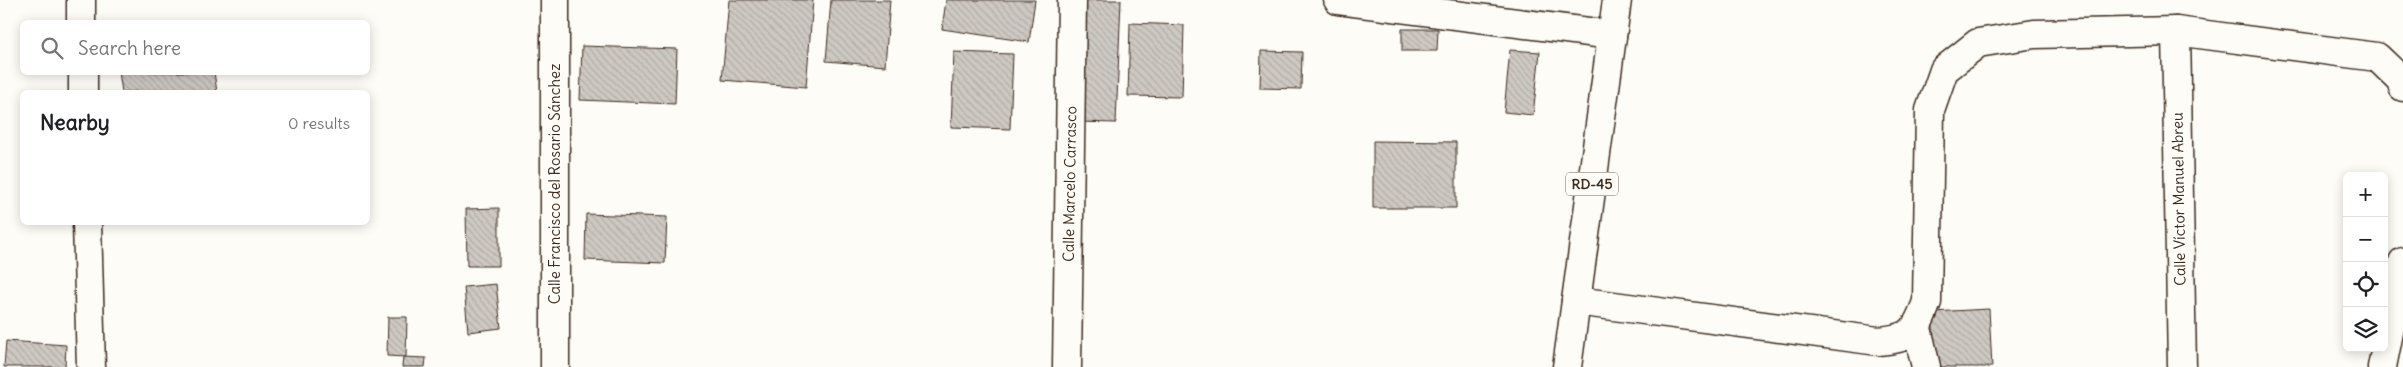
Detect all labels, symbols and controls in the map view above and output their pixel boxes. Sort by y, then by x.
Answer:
search box [20,20,370,75]
icon: search [38,34,66,62]
text: Search here [78,36,181,60]
street label: Calle Francisco del Rosario Sánchez [545,64,564,304]
street label: Calle Marcelo Carrasco [1059,106,1080,262]
text: Nearby [40,109,110,136]
street label: Calle Víctor Manuel Abreu [2167,112,2190,286]
text: 0 results [288,113,350,133]
road number: RD-45 [1566,172,1618,195]
map controls [2343,172,2388,352]
button: + [2343,172,2388,217]
button: − [2343,217,2388,262]
button: locate [2343,262,2388,307]
button: layers [2343,307,2388,352]

